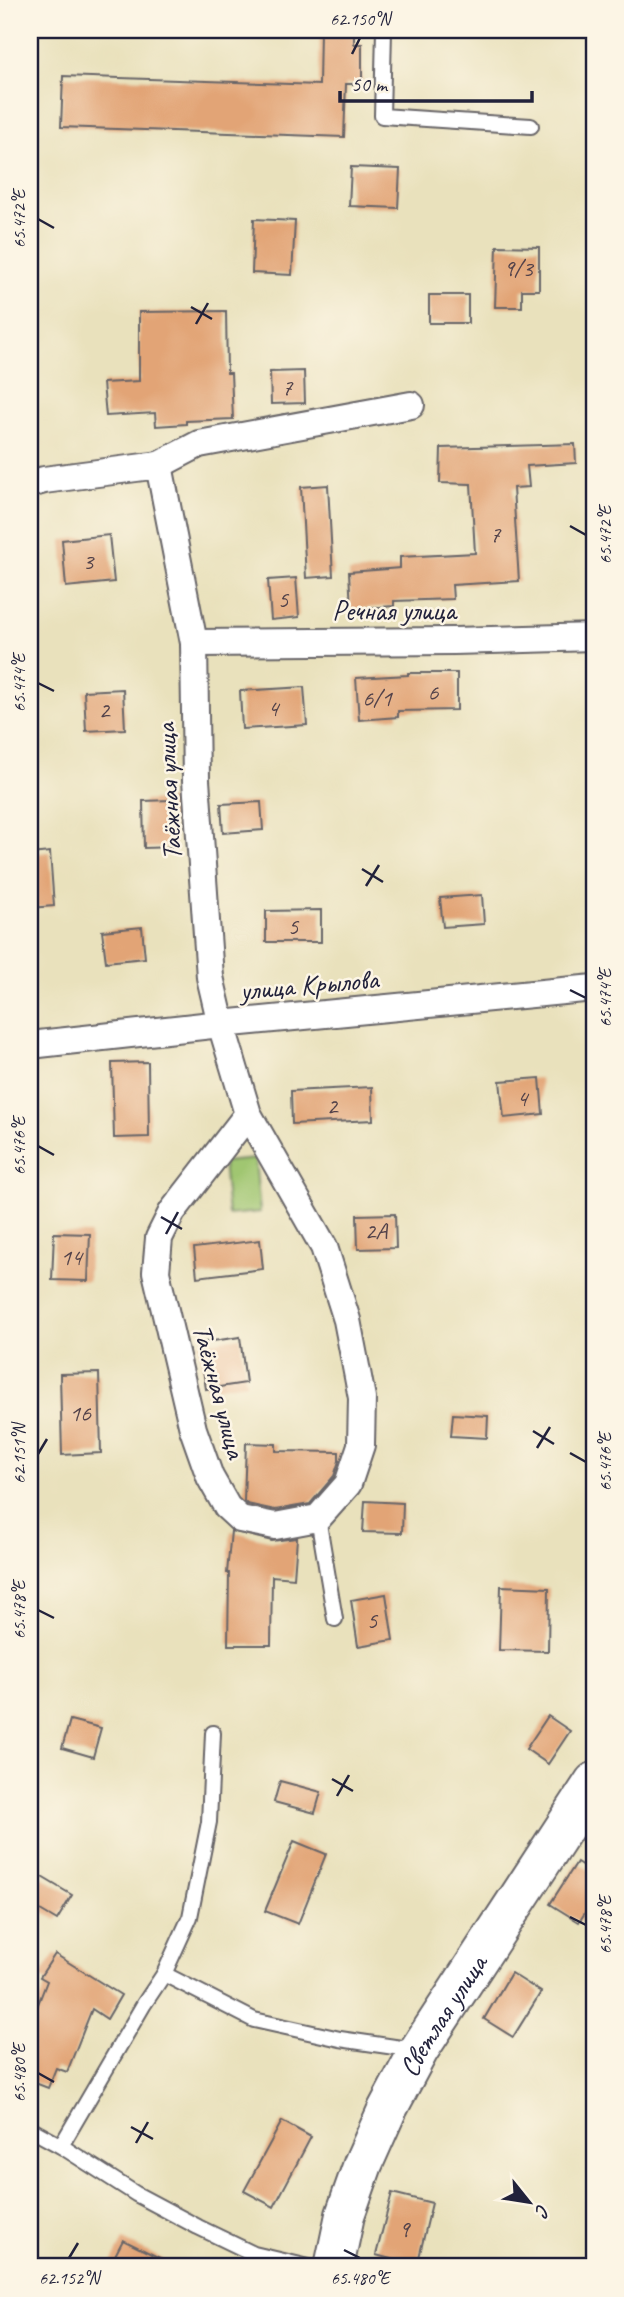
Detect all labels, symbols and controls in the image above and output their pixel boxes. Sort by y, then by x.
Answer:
text: 62.150°N [330,8,393,30]
scale bar [340,60,533,104]
text: 50 m [351,71,389,97]
text: 65.472°E [8,187,30,248]
house number: 9/3 [503,253,535,283]
house number: 7 [282,372,294,402]
text: 65.472°E [594,503,616,564]
house number: 7 [490,519,502,549]
house number: 3 [83,546,96,576]
house number: 5 [278,584,290,614]
street label: Речная улица [332,593,458,628]
text: 65.474°E [8,651,30,712]
house number: 6 [428,677,440,707]
house number: 6/1 [362,683,393,713]
house number: 4 [268,693,281,723]
house number: 2 [99,695,112,725]
street label: Таёжная улица [147,721,190,861]
house number: 5 [288,911,300,941]
street label: улица Крылова [236,961,381,1008]
text: 65.474°E [594,966,616,1027]
house number: 4 [517,1083,530,1113]
house number: 2 [327,1091,340,1121]
text: 65.476°E [8,1114,30,1175]
house number: 2А [365,1216,388,1246]
house number: 14 [60,1242,84,1272]
street label: Таёжная улица [185,1320,255,1464]
house number: 16 [69,1398,92,1428]
text: 62.151°N [8,1421,30,1484]
text: 65.476°E [594,1430,616,1491]
text: 65.478°E [8,1578,30,1639]
house number: 5 [367,1605,379,1635]
text: 65.478°E [594,1893,616,1954]
street label: Светлая улица [391,1946,496,2083]
text: 65.480°E [8,2041,30,2102]
north arrow [494,2168,564,2238]
text: С [529,2200,556,2222]
house number: 9 [399,2214,412,2244]
text: 62.152°N [39,2267,102,2289]
text: 65.480°E [331,2267,392,2289]

